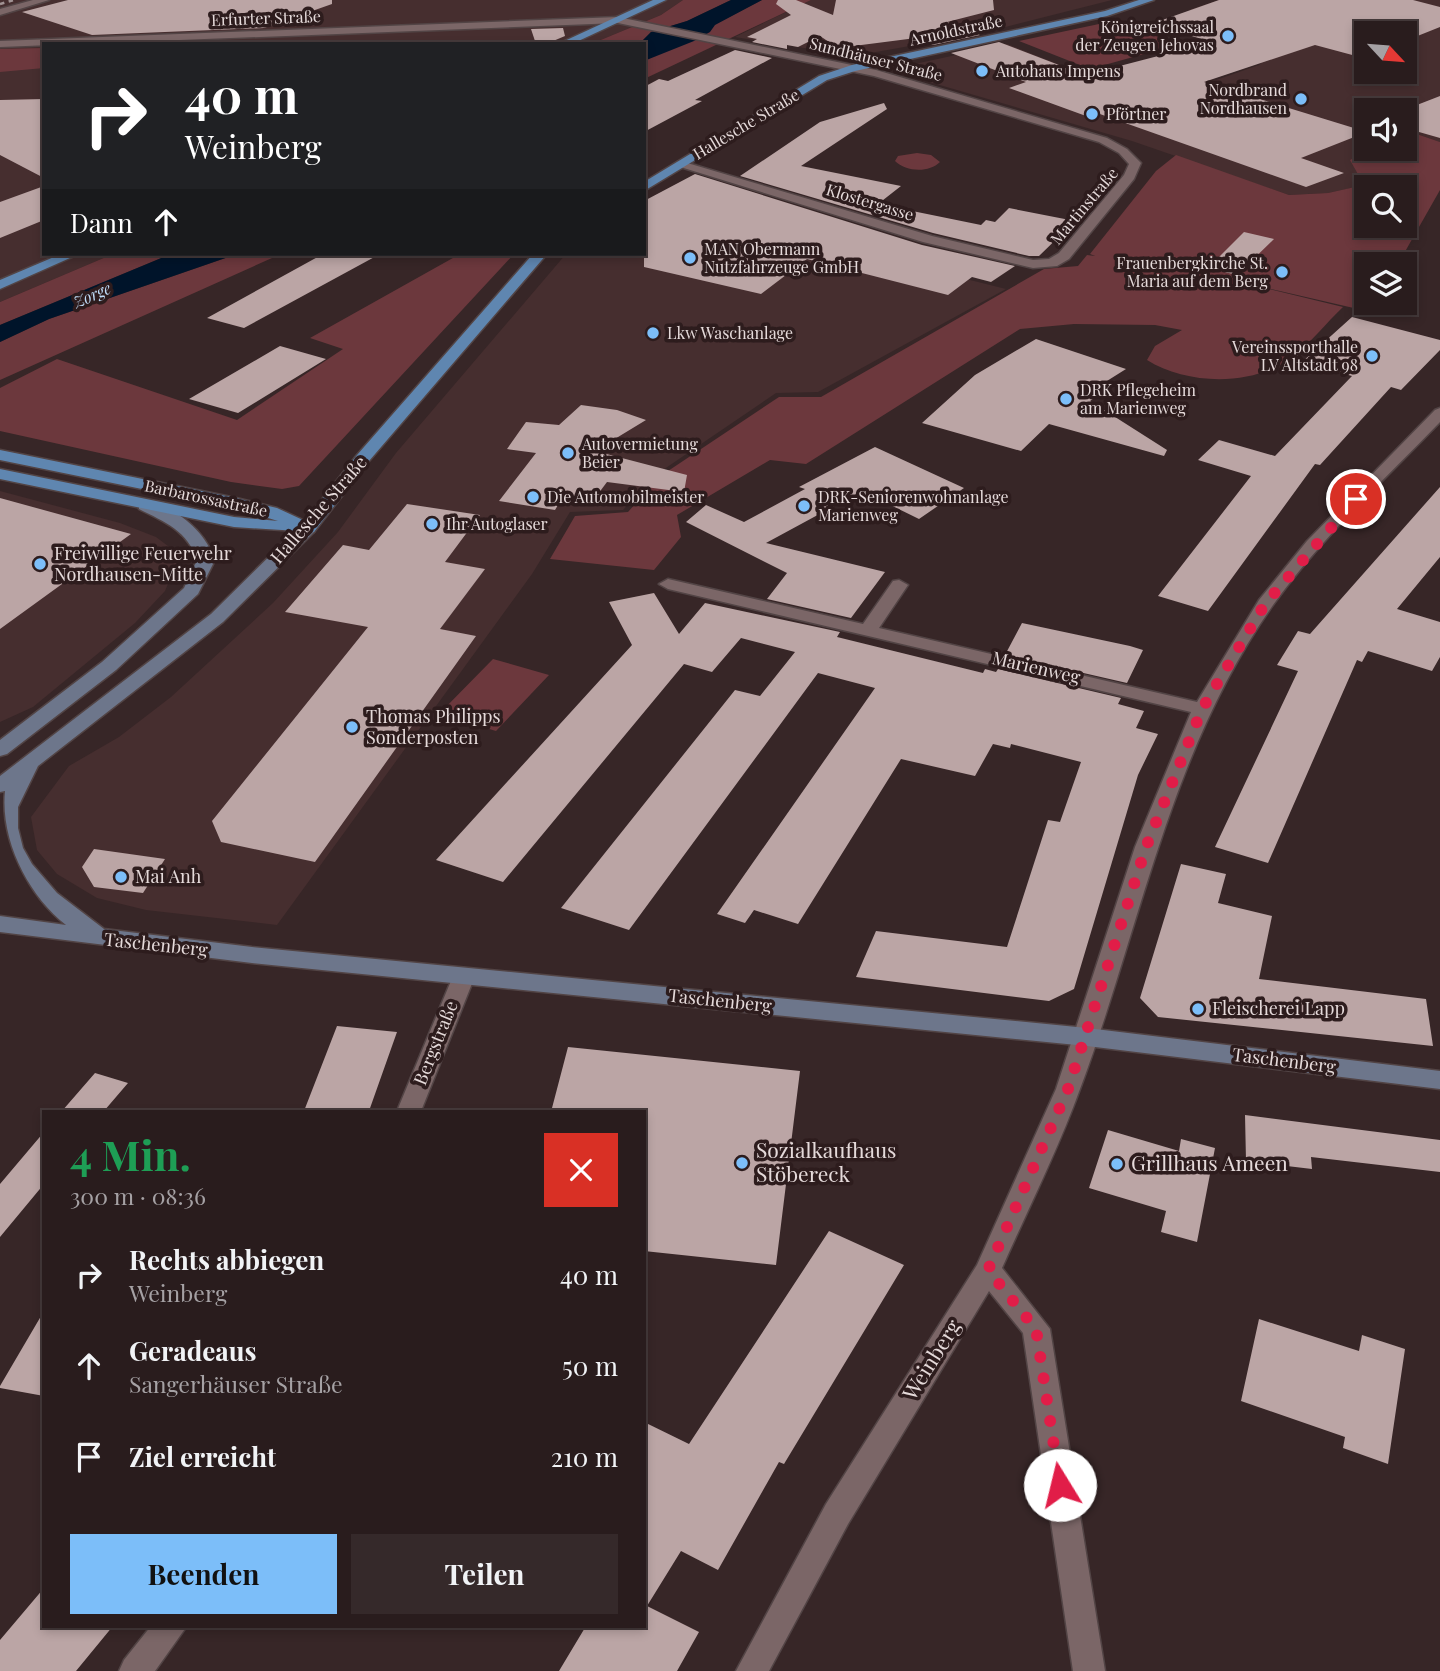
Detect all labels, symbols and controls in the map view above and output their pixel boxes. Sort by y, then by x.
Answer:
street label: Erfurter Straße [211,5,321,30]
street label: Arnoldstraße [907,9,1004,50]
place label: Königreichssaal der Zeugen Jehovas [1075,16,1214,55]
north arrow [1354,21,1418,84]
map controls [1354,21,1417,315]
marker: Königreichssaal der Zeugen Jehovas [1220,28,1236,44]
street label: Sundhäuser Straße [807,32,945,85]
place label: Autohaus Impens [995,60,1121,81]
text: 40 m [185,61,298,126]
marker: Autohaus Impens [974,63,990,79]
icon: right [70,70,161,161]
place label: Nordbrand Nordhausen [1200,79,1287,118]
street label: Hallesche Straße [689,84,803,164]
marker: Nordbrand Nordhausen [1293,91,1309,107]
button: sound [1354,98,1417,161]
place label: Pförtner [1106,103,1166,124]
marker: Pförtner [1084,106,1100,122]
text: Weinberg [185,124,322,167]
street label: Martinstraße [1045,163,1122,249]
button: search [1354,175,1417,238]
street label: Klostergasse [824,178,916,225]
icon: ahead [147,203,185,241]
text: Dann [70,205,133,240]
place label: MAN Obermann Nutzfahrzeuge GmbH [704,238,859,277]
marker: MAN Obermann Nutzfahrzeuge GmbH [682,250,698,266]
place label: Frauenbergkirche St. Maria auf dem Berg [1116,252,1269,291]
button: layers [1354,252,1417,315]
marker: Frauenbergkirche St. Maria auf dem Berg [1274,264,1290,280]
water label: Zorge [69,277,114,312]
place label: Lkw Waschanlage [667,322,793,343]
marker: Lkw Waschanlage [645,325,661,341]
place label: Vereinssporthalle LV Altstadt 98 [1231,336,1358,375]
marker: Vereinssporthalle LV Altstadt 98 [1364,348,1380,364]
place label: DRK Pflegeheim am Marienweg [1080,379,1196,418]
marker: DRK Pflegeheim am Marienweg [1058,391,1074,407]
place label: Autovermietung Beier [581,433,698,472]
marker: Autovermietung Beier [560,445,576,461]
street label: Hallesche Straße [265,450,372,568]
pin [1326,469,1386,529]
street label: Barbarossastraße [143,474,269,521]
icon: arrive [1337,480,1375,518]
place label: Die Automobilmeister [547,486,704,507]
place label: DRK-Seniorenwohnanlage Marienweg [818,486,1009,525]
marker: Die Automobilmeister [525,489,541,505]
marker: DRK-Seniorenwohnanlage Marienweg [796,498,812,514]
place label: Ihr Autoglaser [446,513,548,534]
marker: Ihr Autoglaser [424,516,440,532]
place label: Freiwillige Feuerwehr Nordhausen-Mitte [54,541,232,586]
marker: Freiwillige Feuerwehr Nordhausen-Mitte [32,556,48,572]
street label: Marienweg [990,645,1083,689]
place label: Thomas Philipps Sonderposten [366,704,501,749]
marker: Thomas Philipps Sonderposten [344,719,360,735]
place label: Mai Anh [135,864,202,888]
marker: Mai Anh [113,869,129,885]
street label: Taschenberg [103,927,209,961]
street label: Taschenberg [667,983,773,1017]
place label: Fleischerei Lapp [1212,996,1345,1020]
street label: Bergstraße [407,997,463,1088]
marker: Fleischerei Lapp [1190,1001,1206,1017]
street label: Taschenberg [1231,1042,1338,1078]
text: 4 Min. [70,1126,191,1182]
button: close [544,1133,618,1207]
place label: Sozialkaufhaus Stöbereck [756,1135,897,1187]
place label: Grillhaus Ameen [1131,1148,1288,1176]
marker: Sozialkaufhaus Stöbereck [734,1155,750,1171]
marker: Grillhaus Ameen [1109,1156,1125,1172]
text: 300 m · 08:36 [70,1180,206,1211]
text: Rechts abbiegen [129,1242,324,1277]
icon: right [70,1256,108,1294]
text: 40 m [560,1257,618,1292]
text: Weinberg [129,1277,227,1308]
street label: Weinberg [894,1313,966,1405]
text: Geradeaus [129,1333,257,1368]
icon: ahead [70,1347,108,1385]
text: 50 m [562,1348,618,1383]
text: Sangerhäuser Straße [129,1368,343,1399]
icon: arrive [70,1438,108,1476]
text: Ziel erreicht [129,1439,276,1474]
text: 210 m [551,1439,618,1474]
position arrow [1023,1448,1097,1522]
button: Beenden [70,1534,337,1614]
button: Teilen [351,1534,618,1614]

